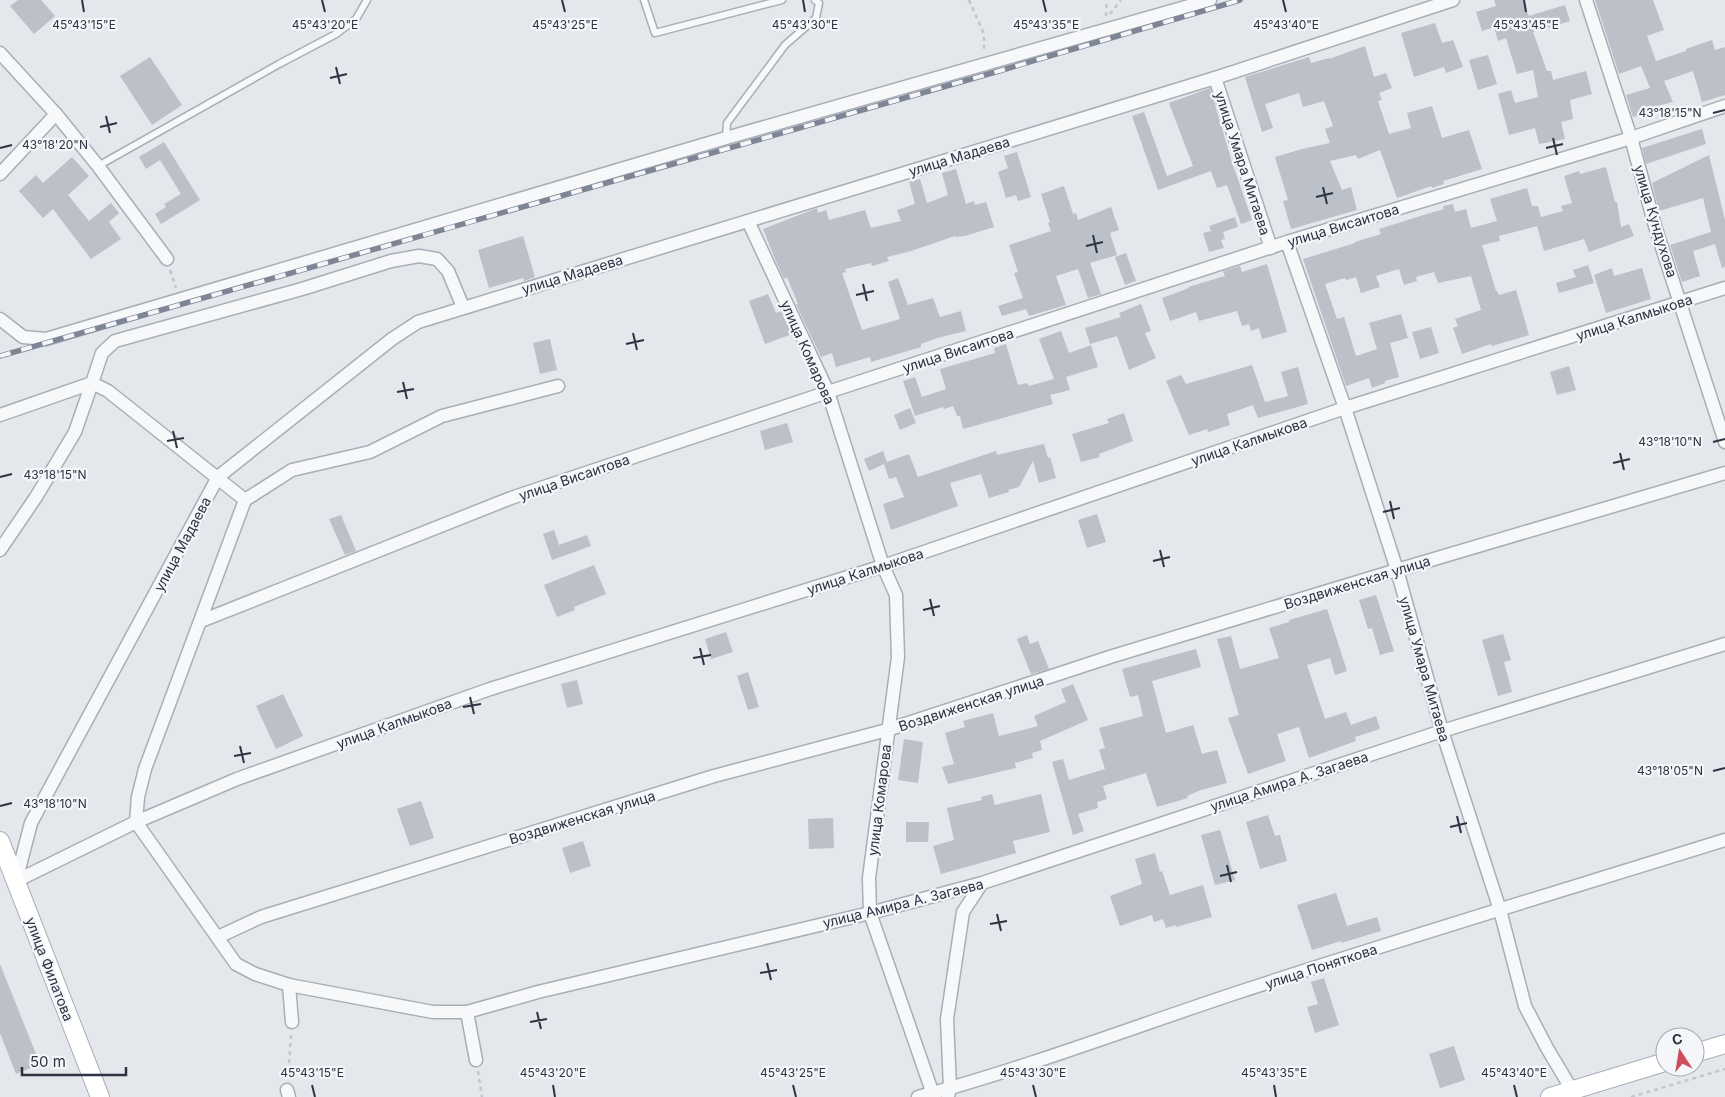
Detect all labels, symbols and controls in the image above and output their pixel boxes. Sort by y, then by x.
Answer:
text: 45°43'15"E [52,17,116,32]
text: 45°43'20"E [292,17,358,32]
text: 45°43'25"E [532,17,598,32]
text: 45°43'30"E [772,17,838,32]
text: 45°43'35"E [1013,17,1079,32]
text: 45°43'40"E [1253,17,1319,32]
text: 45°43'45"E [1493,17,1559,32]
street label: улица Умара Митаева [1212,89,1274,237]
text: 43°18'15"N [1638,105,1702,120]
street label: улица Мадаева [906,133,1012,179]
text: 43°18'20"N [22,137,88,152]
street label: улица Кундухова [1631,163,1681,279]
street label: улица Висаитова [1285,200,1401,250]
street label: улица Мадаева [519,251,625,297]
street label: улица Калмыкова [1574,290,1694,344]
street label: улица Комарова [777,297,839,407]
street label: улица Висаитова [900,324,1016,376]
street label: улица Калмыкова [1189,413,1309,469]
text: 43°18'10"N [1638,434,1702,449]
street label: улица Висаитова [516,450,632,504]
text: 43°18'15"N [23,467,87,482]
street label: улица Мадаева [150,494,214,594]
street label: улица Калмыкова [805,544,925,598]
street label: Воздвиженская улица [1282,552,1432,612]
street label: улица Умара Митаева [1396,594,1454,744]
street label: Воздвиженская улица [896,671,1046,735]
street label: улица Калмыкова [334,694,454,752]
street label: улица Комарова [864,743,894,857]
street label: улица Амира А. Загаева [1208,747,1370,815]
text: 43°18'05"N [1637,763,1703,778]
street label: Воздвиженская улица [507,787,657,847]
text: 43°18'10"N [23,796,87,811]
street label: улица Амира А. Загаева [821,875,985,931]
street label: улица Филатова [22,915,78,1023]
street label: улица Поняткова [1263,940,1379,992]
north arrow [1655,1027,1705,1077]
text: С [1670,1029,1684,1048]
scale bar [22,1044,126,1076]
text: 50 m [30,1052,66,1071]
text: 45°43'15"E [280,1065,344,1080]
text: 45°43'20"E [520,1065,586,1080]
text: 45°43'25"E [760,1065,826,1080]
text: 45°43'30"E [1000,1065,1066,1080]
text: 45°43'35"E [1241,1065,1307,1080]
text: 45°43'40"E [1481,1065,1547,1080]

